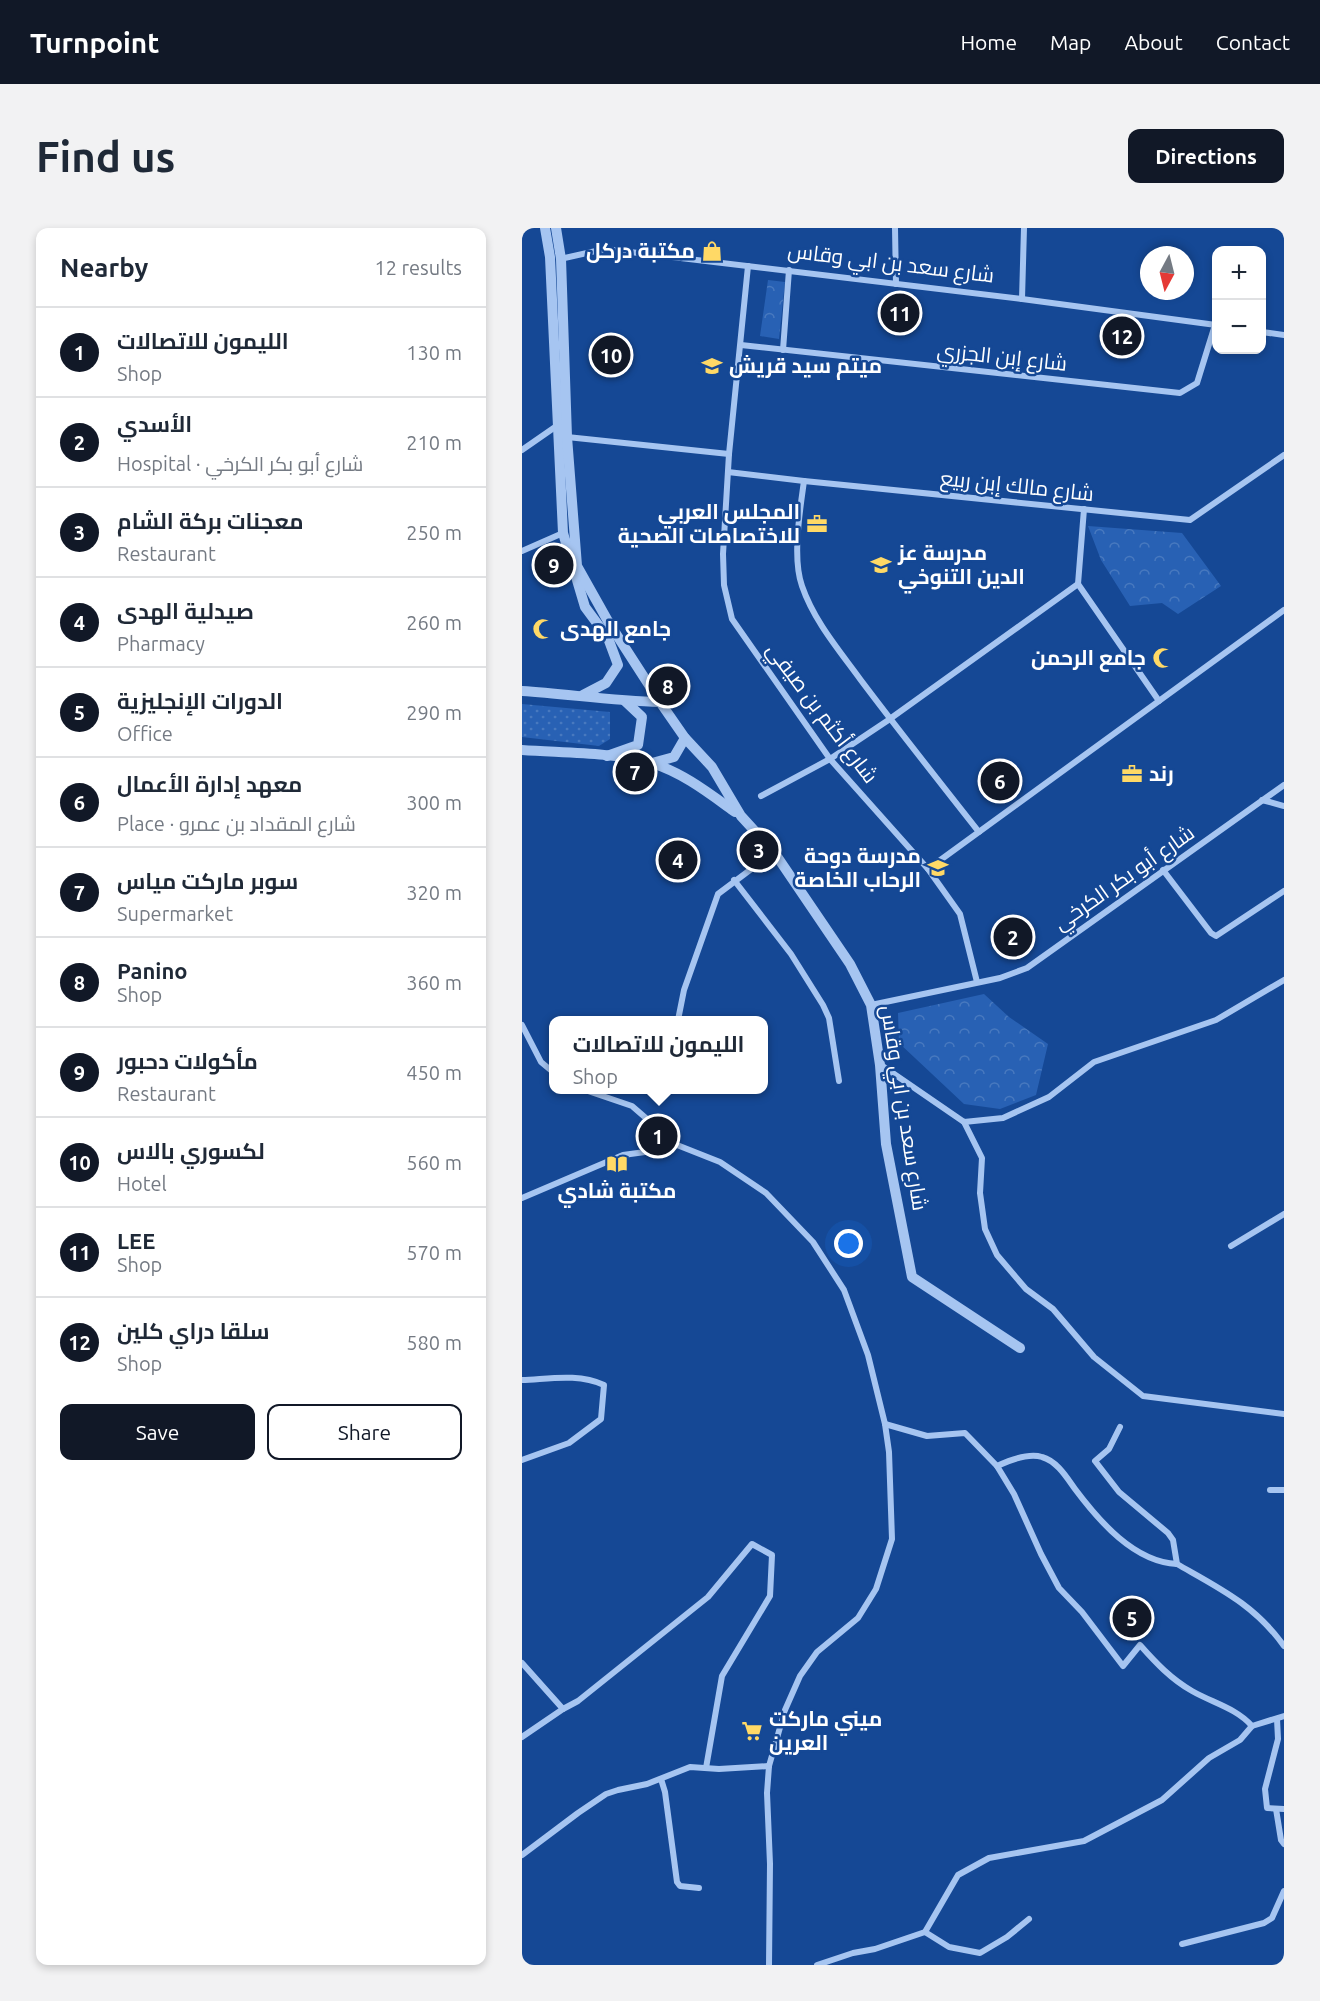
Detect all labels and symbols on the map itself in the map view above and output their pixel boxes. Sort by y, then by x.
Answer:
street label: شارع سعد بن ابي وقاس [786,237,996,292]
place label: مكتبة دركل [586,238,695,263]
shop icon: مكتبة دركل [700,239,724,263]
north arrow [1140,246,1194,300]
pin: 11 [880,290,920,335]
pin: 12 [1102,314,1142,358]
pin: 10 [592,332,631,378]
street label: شارع إبن الجزري [935,337,1068,380]
place label: ميتم سيد قريش [729,353,882,380]
school or university icon: ميتم سيد قريش [700,354,724,378]
street label: شارع مالك إبن ربيع [939,465,1095,508]
place label: المجلس العربي للاختصاصات الصحية [618,499,800,548]
office icon: المجلس العربي للاختصاصات الصحية [805,512,829,536]
place label: مدرسة عز الدين التنوخي [897,540,1025,594]
pin: 9 [534,542,573,588]
school or university icon: مدرسة عز الدين التنوخي [869,553,893,577]
place label: جامع الهدى [560,616,671,643]
mosque icon: جامع الهدى [531,617,555,641]
street label: شارع أكثم بن صيفي [758,637,883,790]
place label: جامع الرحمن [1031,645,1146,672]
mosque icon: جامع الرحمن [1151,646,1175,670]
pin: 8 [648,664,688,708]
pin: 7 [616,750,654,794]
pin: 6 [980,758,1020,804]
place label: رند [1149,761,1174,786]
office icon: رند [1120,762,1144,786]
street label: شارع أبو بكر الكرخي [1049,820,1201,939]
pin: 3 [740,828,778,872]
pin: 4 [658,838,698,882]
place label: مدرسة دوحة الرحاب الخاصة [794,843,921,892]
school or university icon: مدرسة دوحة الرحاب الخاصة [926,856,950,880]
pin: 2 [994,914,1032,960]
street label: شارع سعد بن ابي وقاس [872,1003,933,1213]
pin: 1 [638,1114,678,1158]
library icon: مكتبة شادي [605,1152,629,1176]
place label: مكتبة شادي [557,1178,677,1208]
your location [834,1229,863,1258]
pin: 5 [1112,1596,1152,1640]
place label: ميني ماركت العرين [769,1706,882,1755]
supermarket icon: ميني ماركت العرين [740,1719,764,1743]

